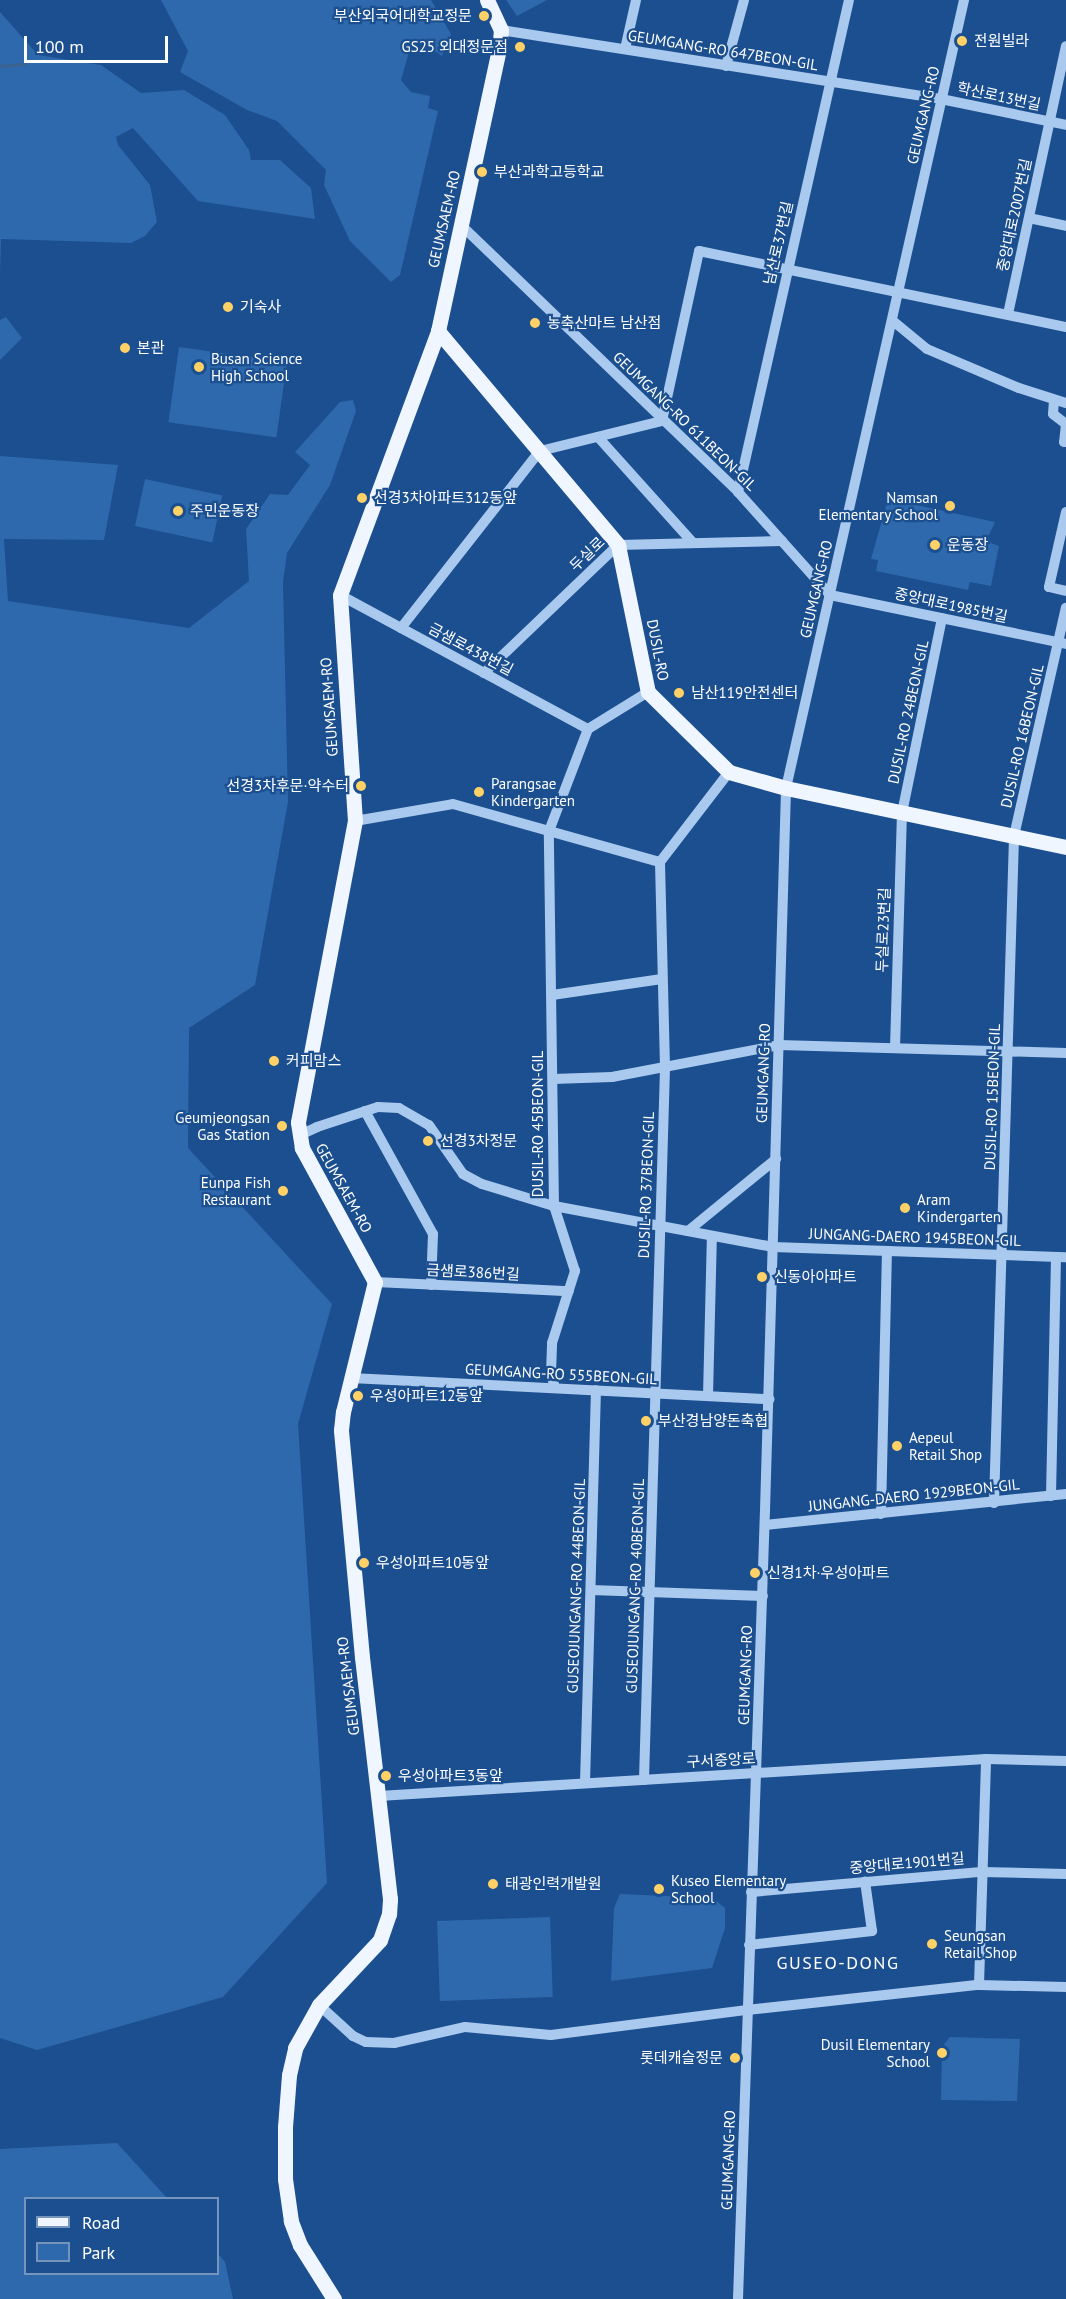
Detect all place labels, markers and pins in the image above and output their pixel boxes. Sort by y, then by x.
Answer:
place label: 부산외국어대학교정문 [334,7,472,25]
marker: 부산외국어대학교정문 [477,9,491,23]
place label: 전원빌라 [974,32,1029,50]
marker: 전원빌라 [955,34,969,48]
place label: GS25 외대정문점 [402,38,508,56]
marker: GS25 외대정문점 [513,40,527,54]
place label: 부산과학고등학교 [494,163,604,181]
marker: 부산과학고등학교 [475,165,489,179]
place label: 기숙사 [240,298,281,316]
marker: 기숙사 [221,300,235,314]
place label: 농축산마트 남산점 [547,314,661,332]
marker: 농축산마트 남산점 [528,316,542,330]
place label: 본관 [137,339,165,357]
marker: 본관 [118,341,132,355]
place label: Busan Science High School [211,349,302,384]
marker: Busan Science High School [192,360,206,374]
place label: Namsan Elementary School [818,488,938,523]
place label: 선경3차아파트312동앞 [374,489,517,507]
marker: 선경3차아파트312동앞 [355,491,369,505]
marker: Namsan Elementary School [943,499,957,513]
place label: 주민운동장 [190,502,259,520]
marker: 주민운동장 [171,504,185,518]
place label: 운동장 [947,536,988,554]
marker: 운동장 [928,538,942,552]
place label: 남산119안전센터 [691,684,798,702]
marker: 남산119안전센터 [672,686,686,700]
place label: Parangsae Kindergarten [491,774,575,809]
place label: 선경3차후문·약수터 [226,777,349,795]
marker: 선경3차후문·약수터 [354,779,368,793]
marker: Parangsae Kindergarten [472,785,486,799]
place label: 커피맘스 [286,1052,341,1070]
marker: 커피맘스 [267,1054,281,1068]
place label: Geumjeongsan Gas Station [175,1108,270,1143]
marker: Geumjeongsan Gas Station [275,1119,289,1133]
place label: 선경3차정문 [440,1132,517,1150]
marker: 선경3차정문 [421,1134,435,1148]
place label: Eunpa Fish Restaurant [201,1173,271,1208]
marker: Eunpa Fish Restaurant [276,1184,290,1198]
place label: Aram Kindergarten [917,1190,1001,1225]
marker: Aram Kindergarten [898,1201,912,1215]
place label: 신동아아파트 [774,1268,857,1286]
marker: 신동아아파트 [755,1270,769,1284]
place label: 우성아파트12동앞 [370,1387,483,1405]
marker: 우성아파트12동앞 [351,1389,365,1403]
place label: 부산경남양돈축협 [658,1412,768,1430]
marker: 부산경남양돈축협 [639,1414,653,1428]
place label: Aepeul Retail Shop [909,1428,982,1463]
marker: Aepeul Retail Shop [890,1439,904,1453]
place label: 우성아파트10동앞 [376,1554,489,1572]
marker: 우성아파트10동앞 [357,1556,371,1570]
place label: 신경1차·우성아파트 [767,1564,890,1582]
marker: 신경1차·우성아파트 [748,1566,762,1580]
place label: 우성아파트3동앞 [398,1767,503,1785]
marker: 우성아파트3동앞 [379,1769,393,1783]
place label: Kuseo Elementary School [671,1871,786,1906]
place label: 태광인력개발원 [505,1875,602,1893]
marker: 태광인력개발원 [486,1877,500,1891]
marker: Kuseo Elementary School [652,1882,666,1896]
place label: Seungsan Retail Shop [944,1926,1017,1961]
marker: Seungsan Retail Shop [925,1937,939,1951]
place label: Dusil Elementary School [821,2035,930,2070]
marker: Dusil Elementary School [935,2046,949,2060]
place label: 롯데캐슬정문 [640,2049,723,2067]
marker: 롯데캐슬정문 [728,2051,742,2065]

